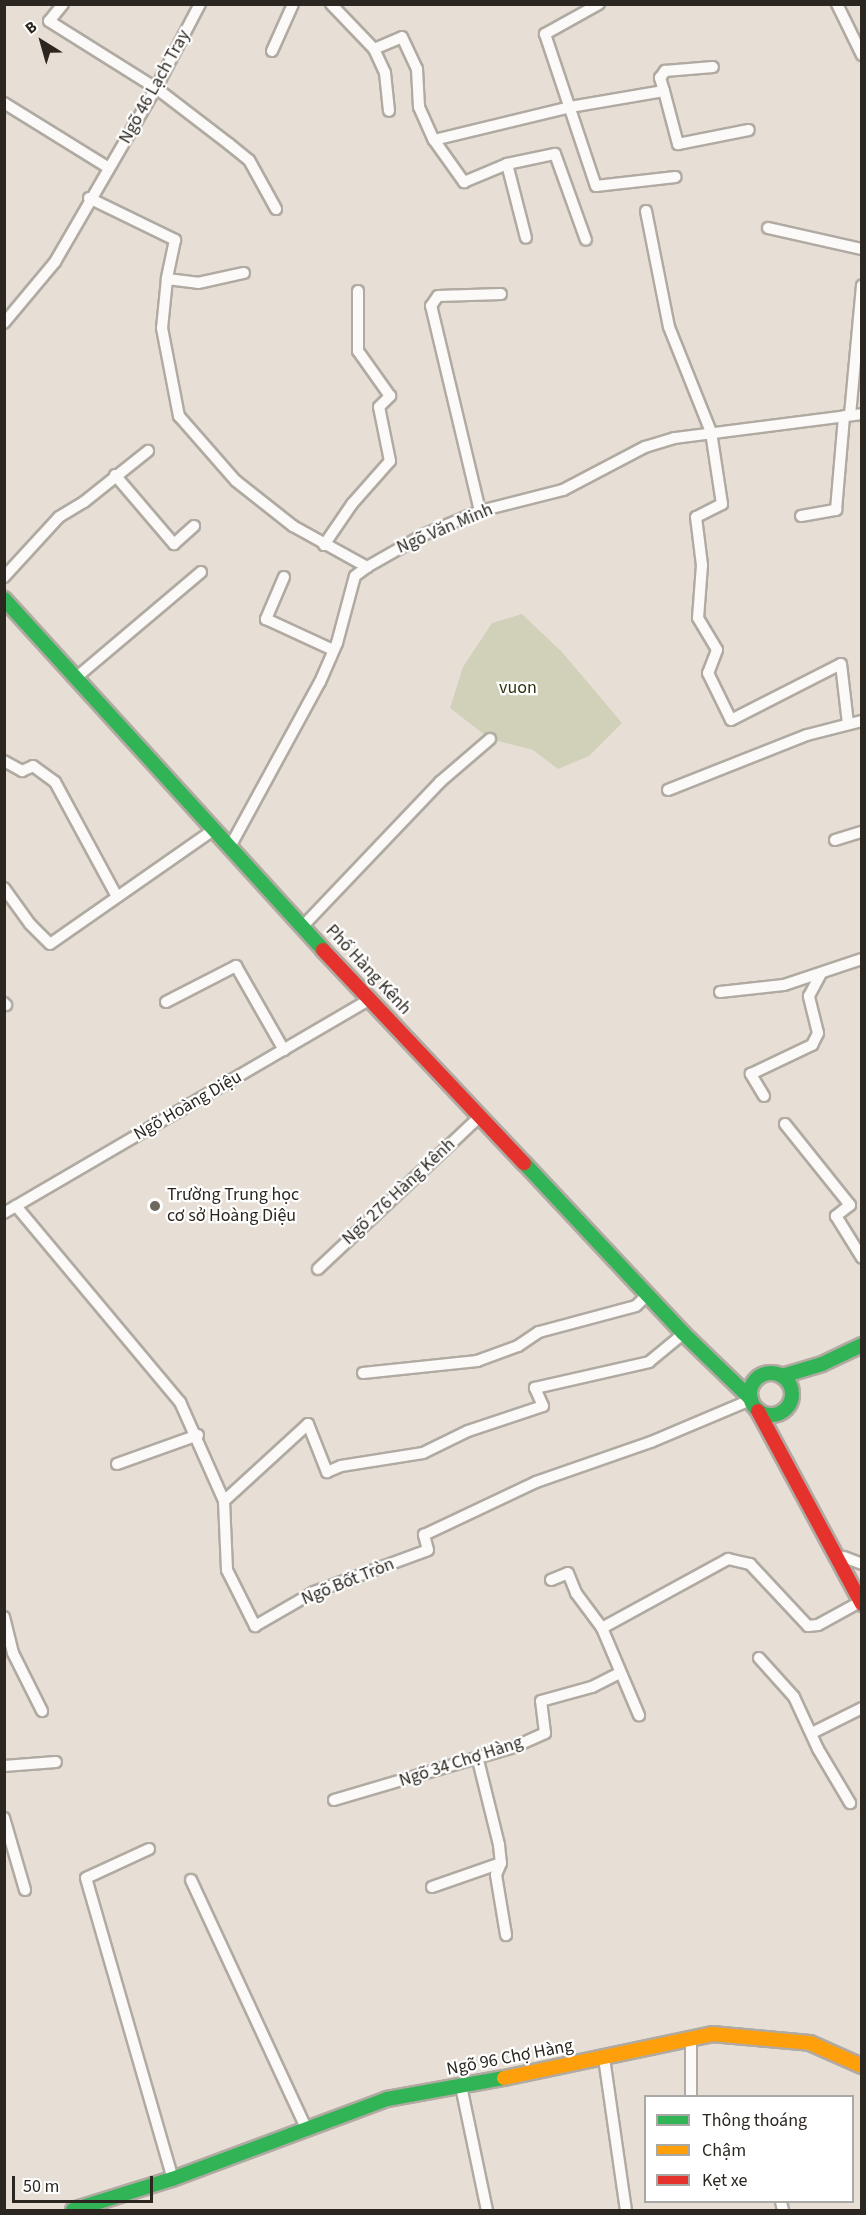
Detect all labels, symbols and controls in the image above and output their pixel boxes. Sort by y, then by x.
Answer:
north arrow [12,12,72,72]
text: B [21,16,42,39]
street label: Ngõ 46 Lạch Tray [115,26,195,148]
street label: Ngõ Văn Minh [394,499,496,559]
park label: vuon [499,677,537,699]
street label: Phố Hàng Kênh [321,920,415,1020]
street label: Ngõ Hoàng Diệu [130,1066,246,1146]
street label: Ngõ 276 Hàng Kênh [338,1134,460,1250]
place label: Trường Trung học cơ sở Hoàng Diệu [167,1185,299,1228]
marker: Trường Trung học cơ sở Hoàng Diệu [148,1199,162,1213]
street label: Ngõ Bốt Tròn [299,1554,397,1610]
street label: Ngõ 34 Chợ Hàng [397,1732,525,1792]
street label: Ngõ 96 Chợ Hàng [445,2035,575,2081]
legend [644,2095,854,2203]
text: Thông thoáng [702,2108,807,2133]
text: Chậm [702,2138,746,2163]
scale bar [15,2164,156,2202]
text: Kẹt xe [702,2168,747,2193]
text: 50 m [23,2174,59,2199]

